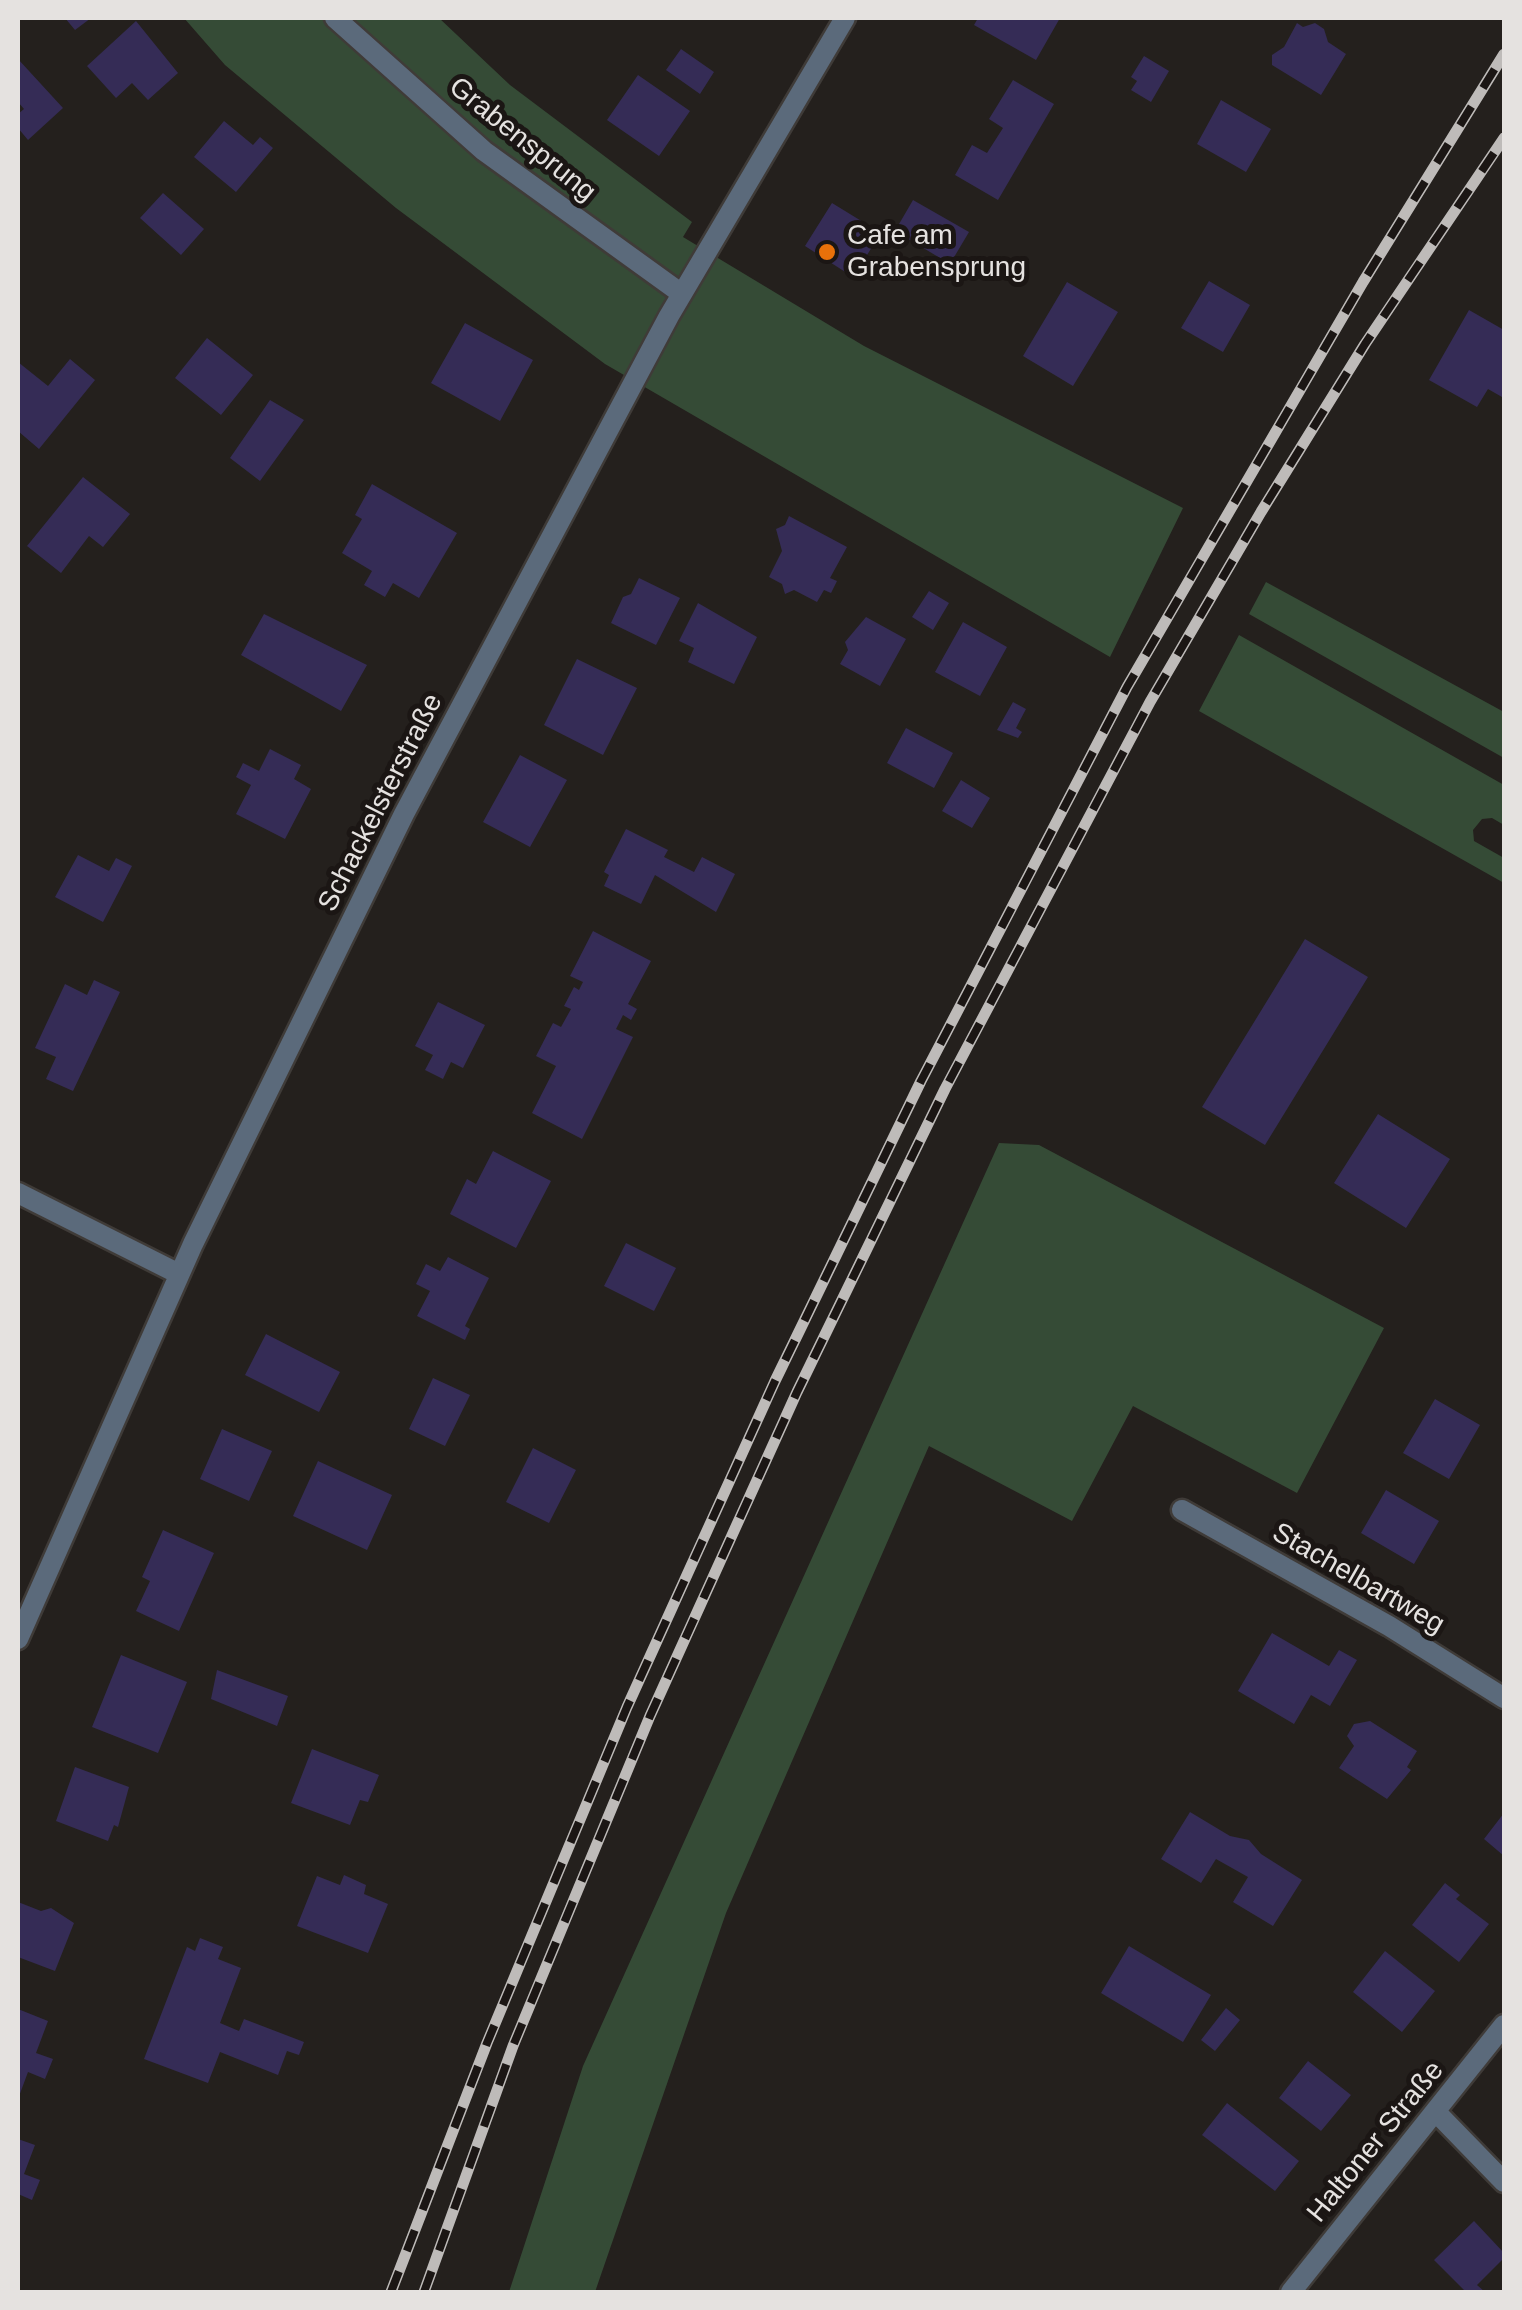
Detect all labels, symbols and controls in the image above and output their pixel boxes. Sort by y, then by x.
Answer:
street label: Grabensprung [442,71,602,209]
place label: Cafe am Grabensprung [847,219,1026,285]
marker: Cafe am Grabensprung [816,241,838,263]
street label: Schackelsterstraße [312,689,450,917]
street label: Stachelbartweg [1266,1516,1450,1642]
street label: Haltoner Straße [1301,2055,1451,2229]

